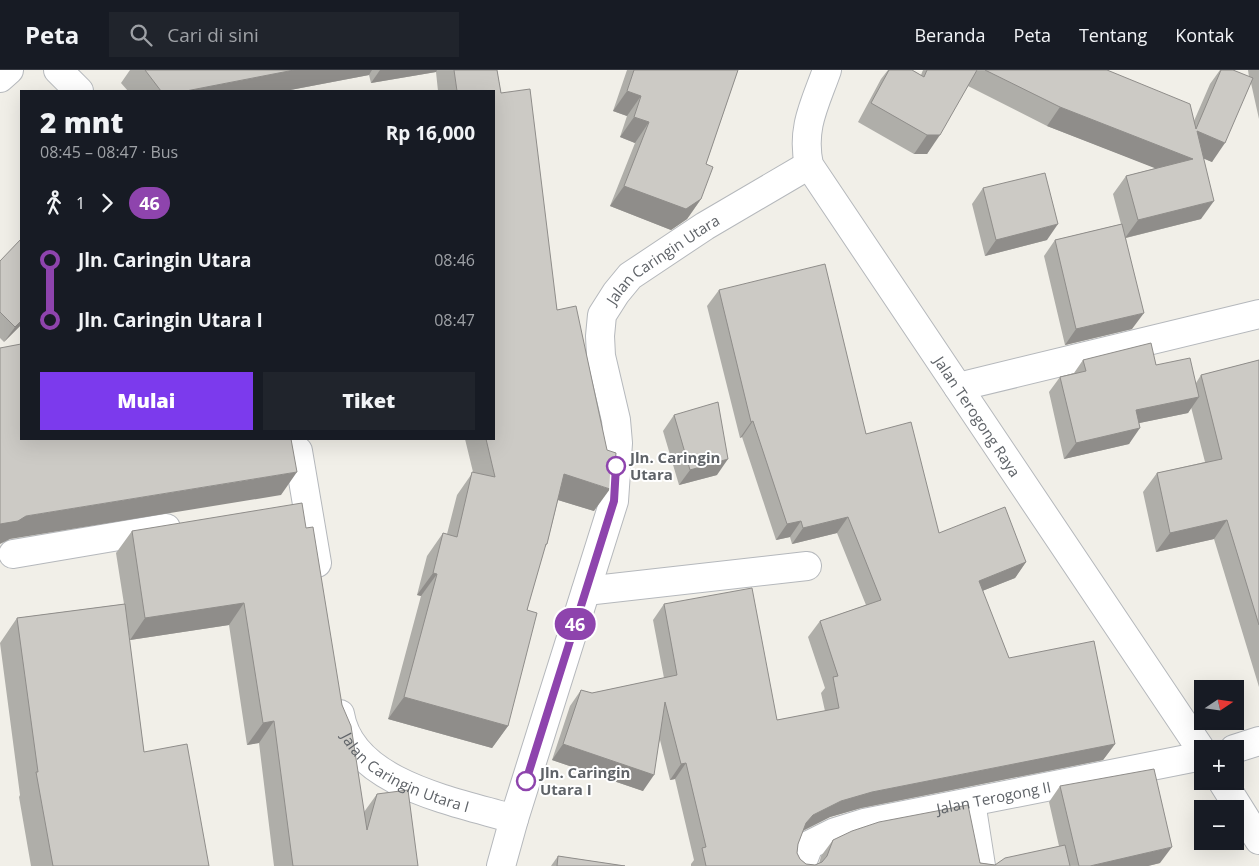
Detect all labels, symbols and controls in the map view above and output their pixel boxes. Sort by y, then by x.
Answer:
search box [109,12,459,57]
text: Peta [25,18,79,51]
icon: search [127,21,155,49]
text: Cari di sini [167,22,259,48]
text: Beranda [914,23,986,47]
text: Peta [1014,23,1051,47]
text: Tentang [1079,23,1147,47]
text: Kontak [1175,23,1234,47]
text: 2 mnt [40,103,123,141]
text: Rp 16,000 [386,120,475,146]
text: 08:45 – 08:47 · Bus [40,141,178,163]
icon: walk [40,189,68,217]
icon: forward [93,189,121,217]
text: 46 [139,191,160,215]
text: 1 [76,192,85,214]
street label: Jalan Caringin Utara [600,210,723,310]
text: Jln. Caringin Utara [78,247,252,273]
text: 08:46 [434,249,475,271]
text: Jln. Caringin Utara I [78,307,263,333]
text: 08:47 [434,309,475,331]
street label: Jalan Terogong Raya [929,350,1025,481]
button: Mulai [40,372,253,430]
button: Tiket [263,372,475,430]
place label: Jln. Caringin Utara [628,447,720,484]
marker: Jln. Caringin Utara [606,456,626,476]
line badge: 46 [552,608,598,640]
text: 46 [565,612,585,636]
north arrow [1194,680,1244,730]
map controls [1194,680,1244,850]
street label: Jalan Caringin Utara I [336,727,472,816]
button: + [1194,740,1244,790]
place label: Jln. Caringin Utara I [538,762,630,799]
marker: Jln. Caringin Utara I [516,771,536,791]
street label: Jalan Terogong II [933,776,1053,819]
button: − [1194,800,1244,850]

